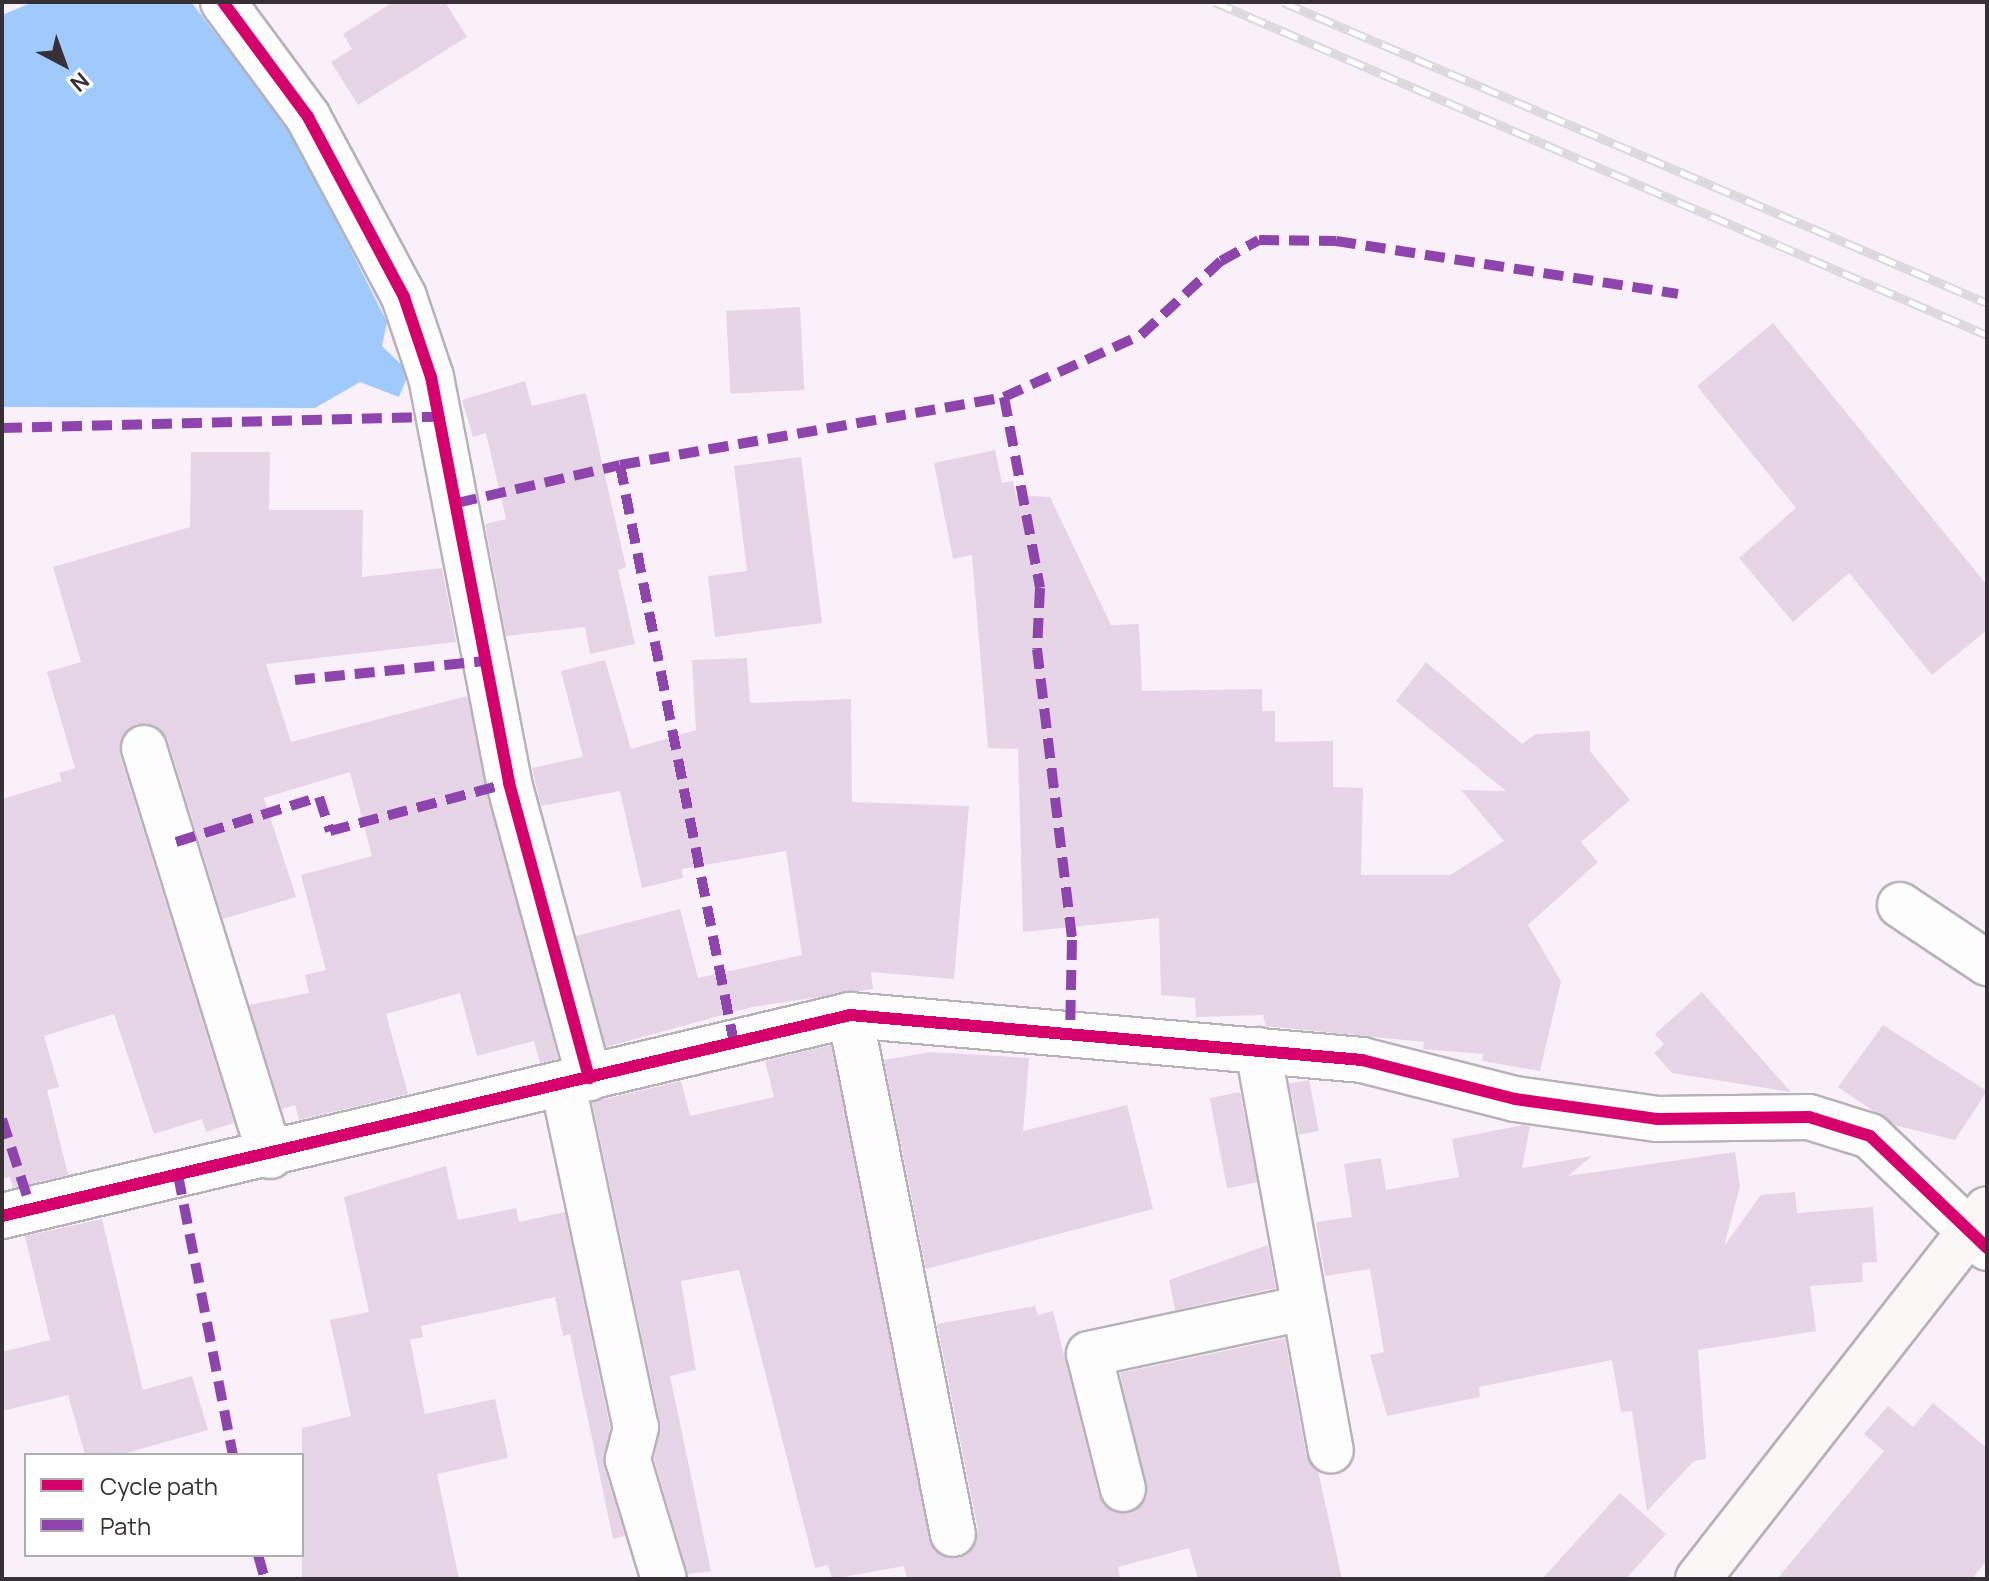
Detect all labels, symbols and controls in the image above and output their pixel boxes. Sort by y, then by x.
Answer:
north arrow [24,24,104,104]
text: N [64,66,96,99]
legend [24,1453,304,1557]
text: Cycle path [100,1469,218,1502]
text: Path [100,1509,151,1542]

